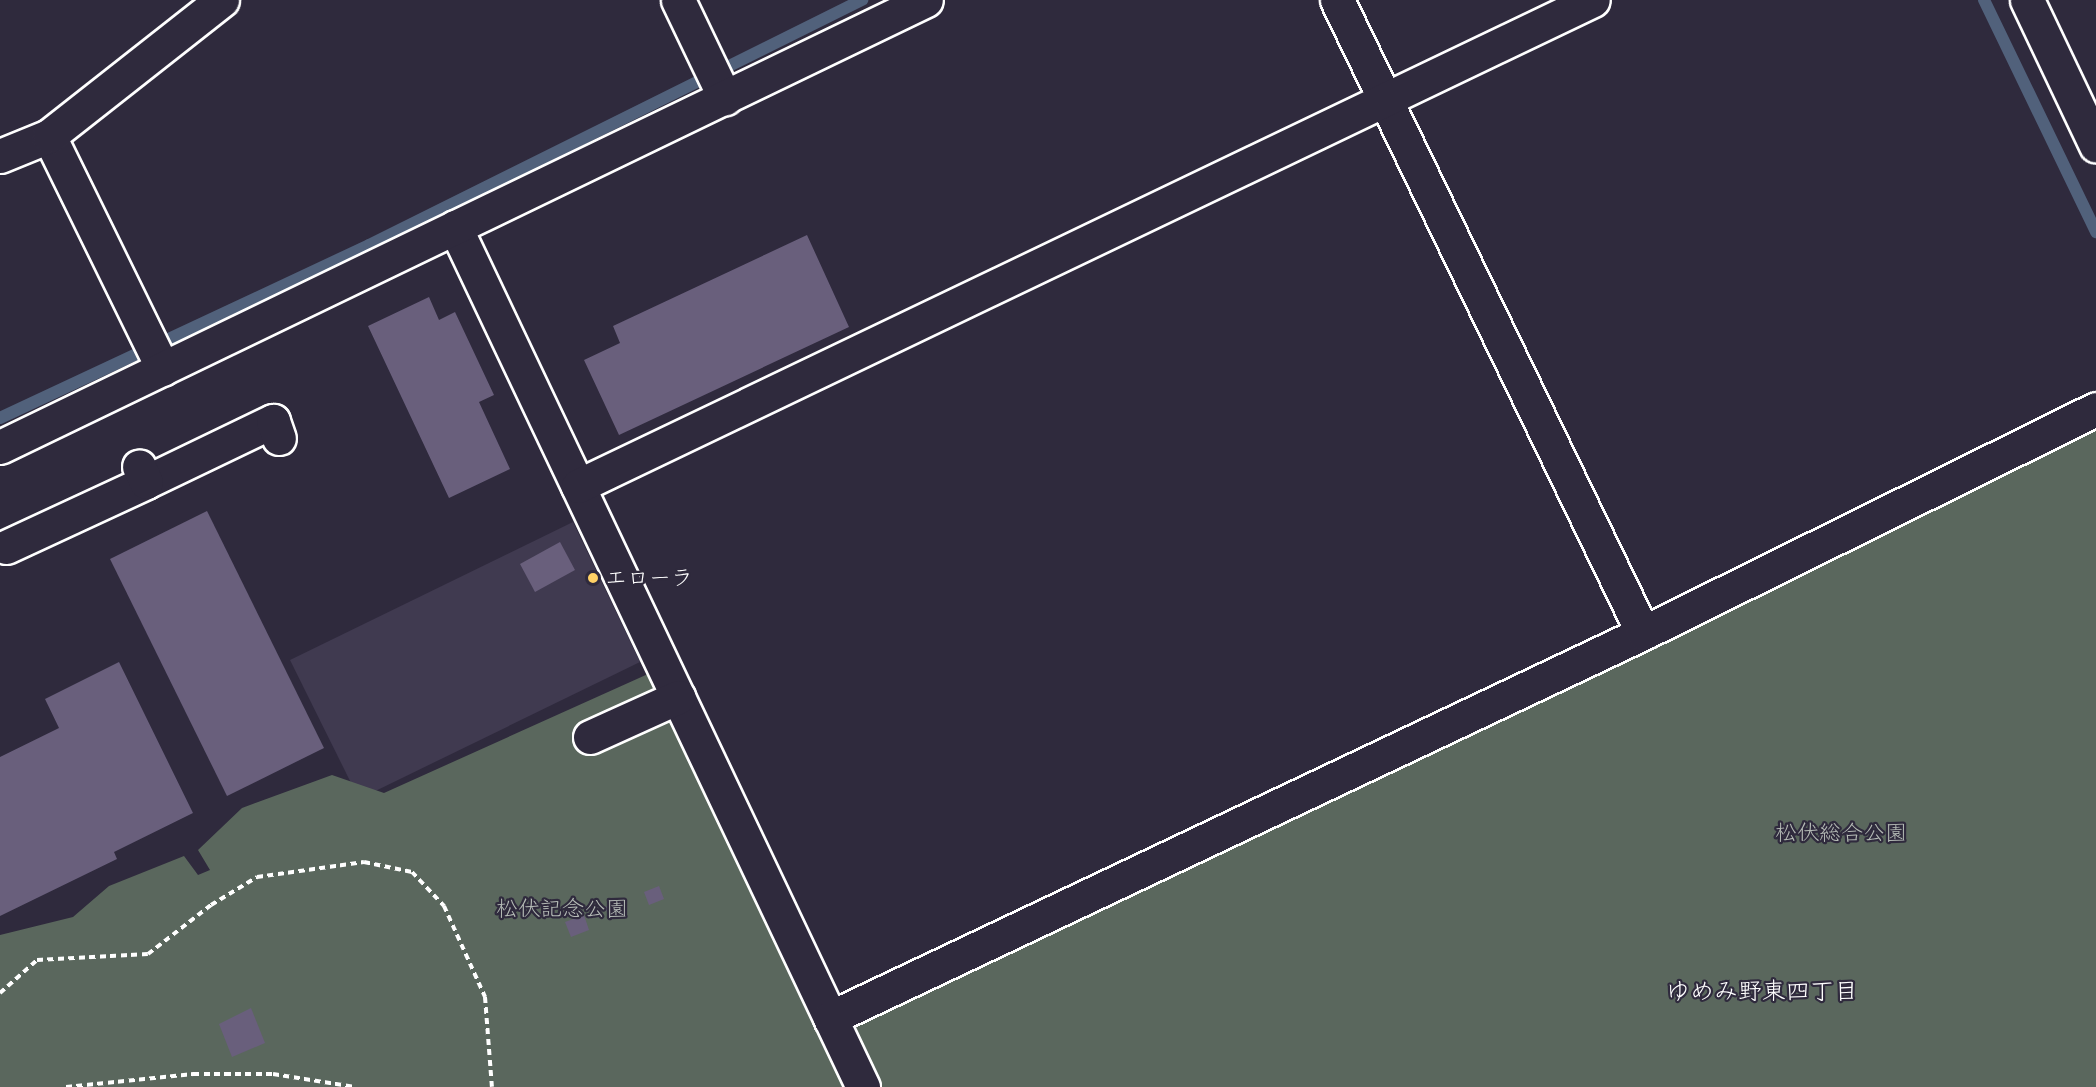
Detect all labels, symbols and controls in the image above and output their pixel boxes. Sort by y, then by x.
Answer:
place label: エローラ [605,565,693,591]
marker: エローラ [586,571,600,585]
park label: 松伏総合公園 [1775,820,1907,846]
park label: 松伏記念公園 [496,896,628,922]
district label: ゆめみ野東四丁目 [1666,977,1858,1005]

